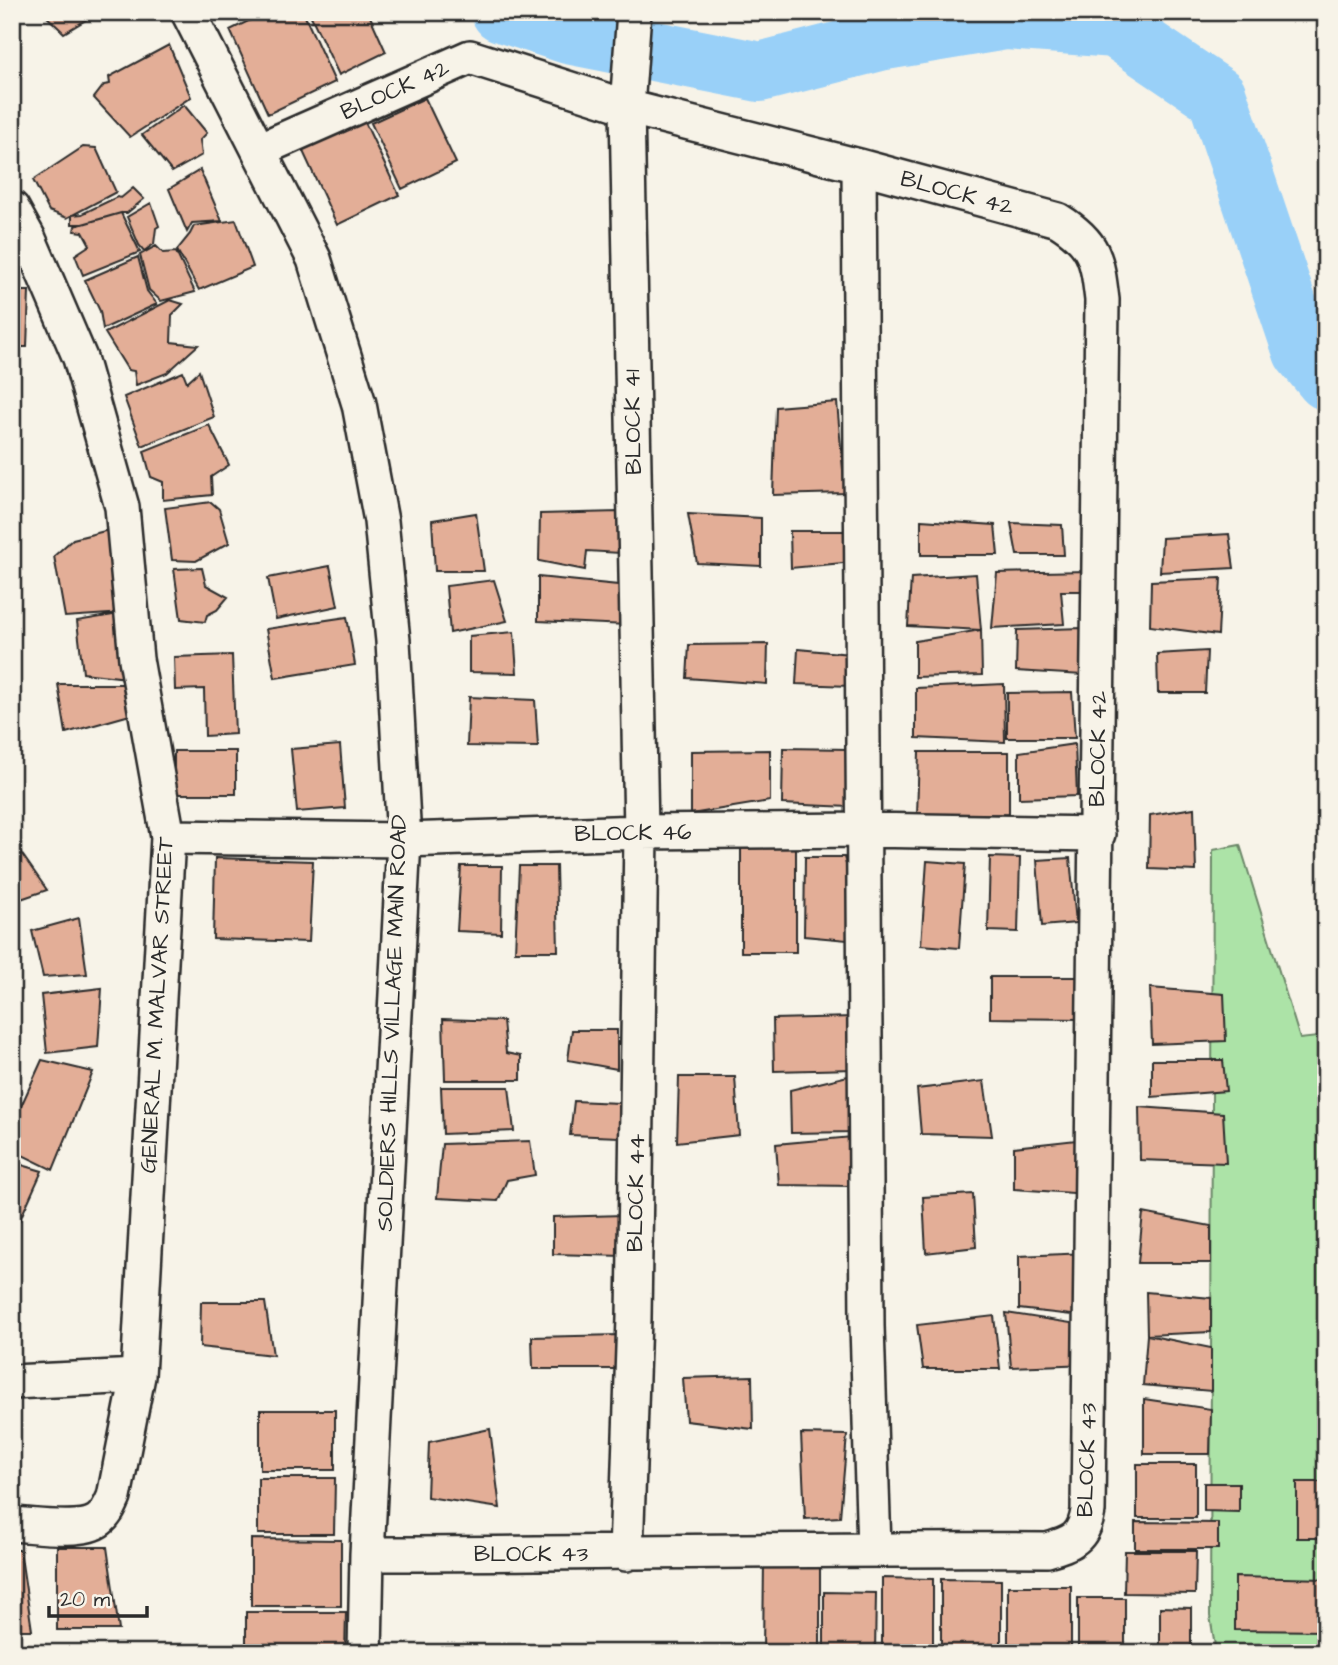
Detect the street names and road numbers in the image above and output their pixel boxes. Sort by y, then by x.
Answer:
street label: BLOCK 42 [336,52,454,128]
street label: BLOCK 42 [897,163,1017,223]
street label: BLOCK 41 [616,369,650,475]
street label: BLOCK 42 [1081,691,1115,807]
street label: SOLDIERS HILLS VILLAGE MAIN ROAD [369,814,415,1232]
street label: BLOCK 46 [574,816,692,850]
street label: GENERAL M. MALVAR STREET [132,835,182,1174]
street label: BLOCK 44 [619,1133,653,1252]
street label: BLOCK 43 [1069,1402,1105,1518]
street label: BLOCK 43 [474,1538,589,1570]

